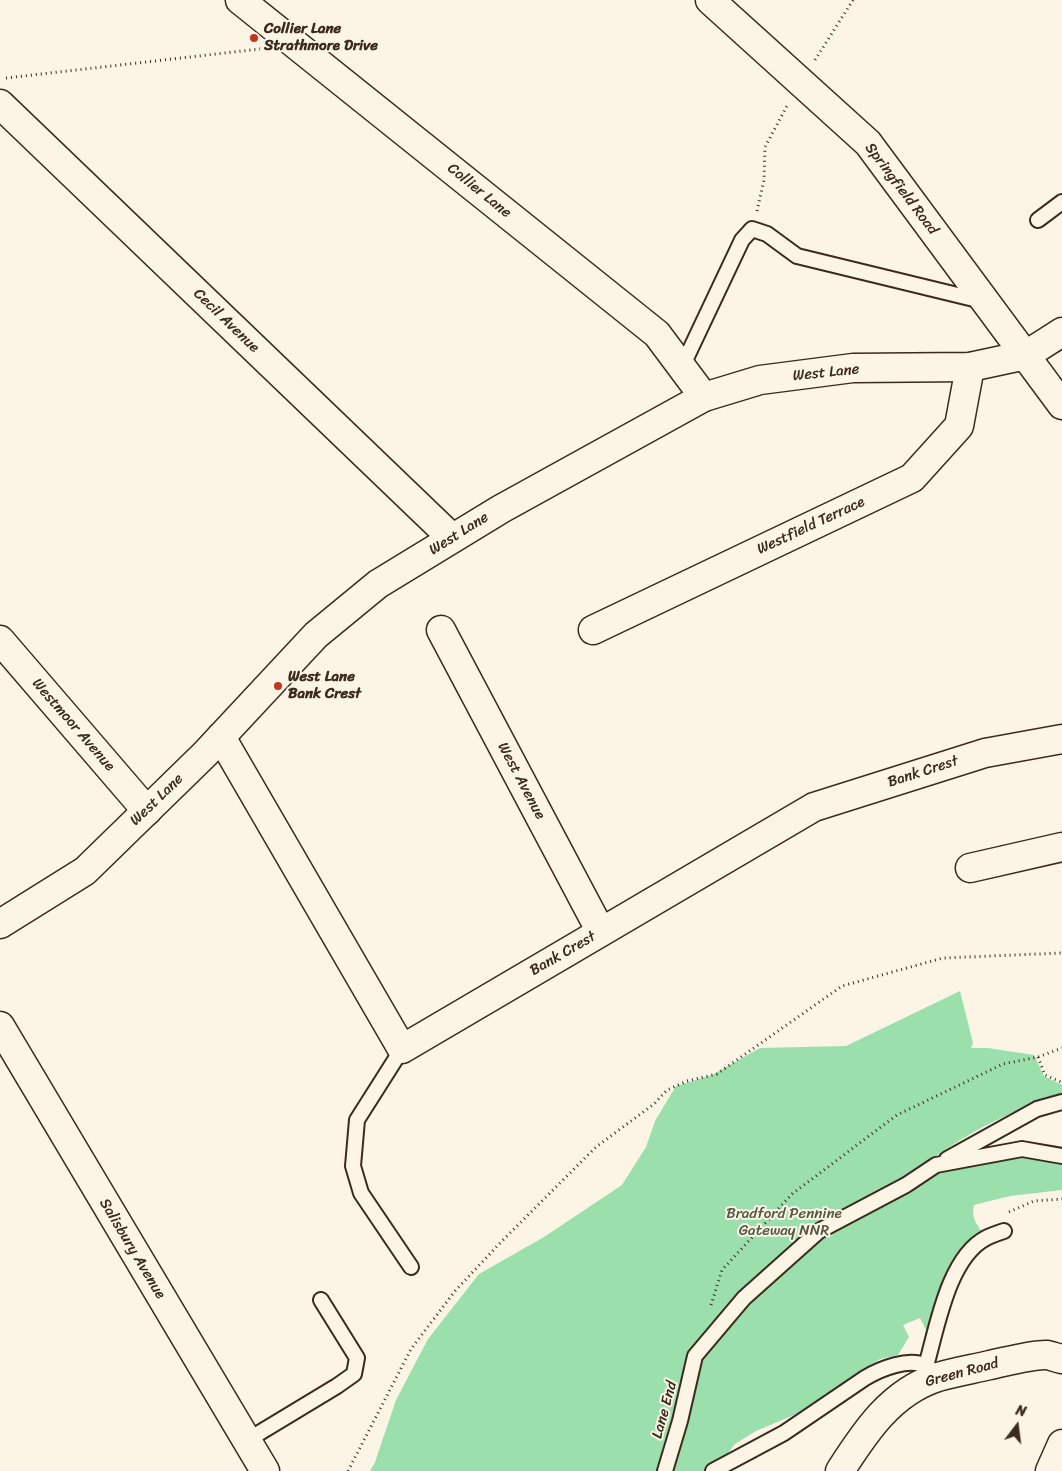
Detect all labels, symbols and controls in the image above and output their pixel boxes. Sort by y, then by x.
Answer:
place label: Collier Lane Strathmore Drive [264,20,378,55]
marker: Collier Lane Strathmore Drive [248,32,260,44]
street label: Springfield Road [861,139,941,239]
street label: Collier Lane [443,160,515,222]
street label: Cecil Avenue [189,285,263,357]
street label: West Lane [792,361,860,385]
street label: Westfield Terrace [754,493,868,559]
street label: West Lane [426,509,492,559]
place label: West Lane Bank Crest [288,668,361,703]
street label: Westmoor Avenue [28,675,118,775]
marker: West Lane Bank Crest [272,680,284,692]
street label: West Avenue [493,739,549,823]
street label: Bank Crest [885,752,961,792]
street label: West Lane [127,770,187,830]
street label: Bank Crest [527,928,599,980]
street label: Salisbury Avenue [95,1195,169,1303]
park label: Bradford Pennine Gateway NNR [726,1205,842,1240]
street label: Green Road [923,1355,1001,1391]
street label: Lane End [649,1379,681,1441]
text: N [1013,1398,1029,1424]
north arrow [992,1401,1042,1451]

